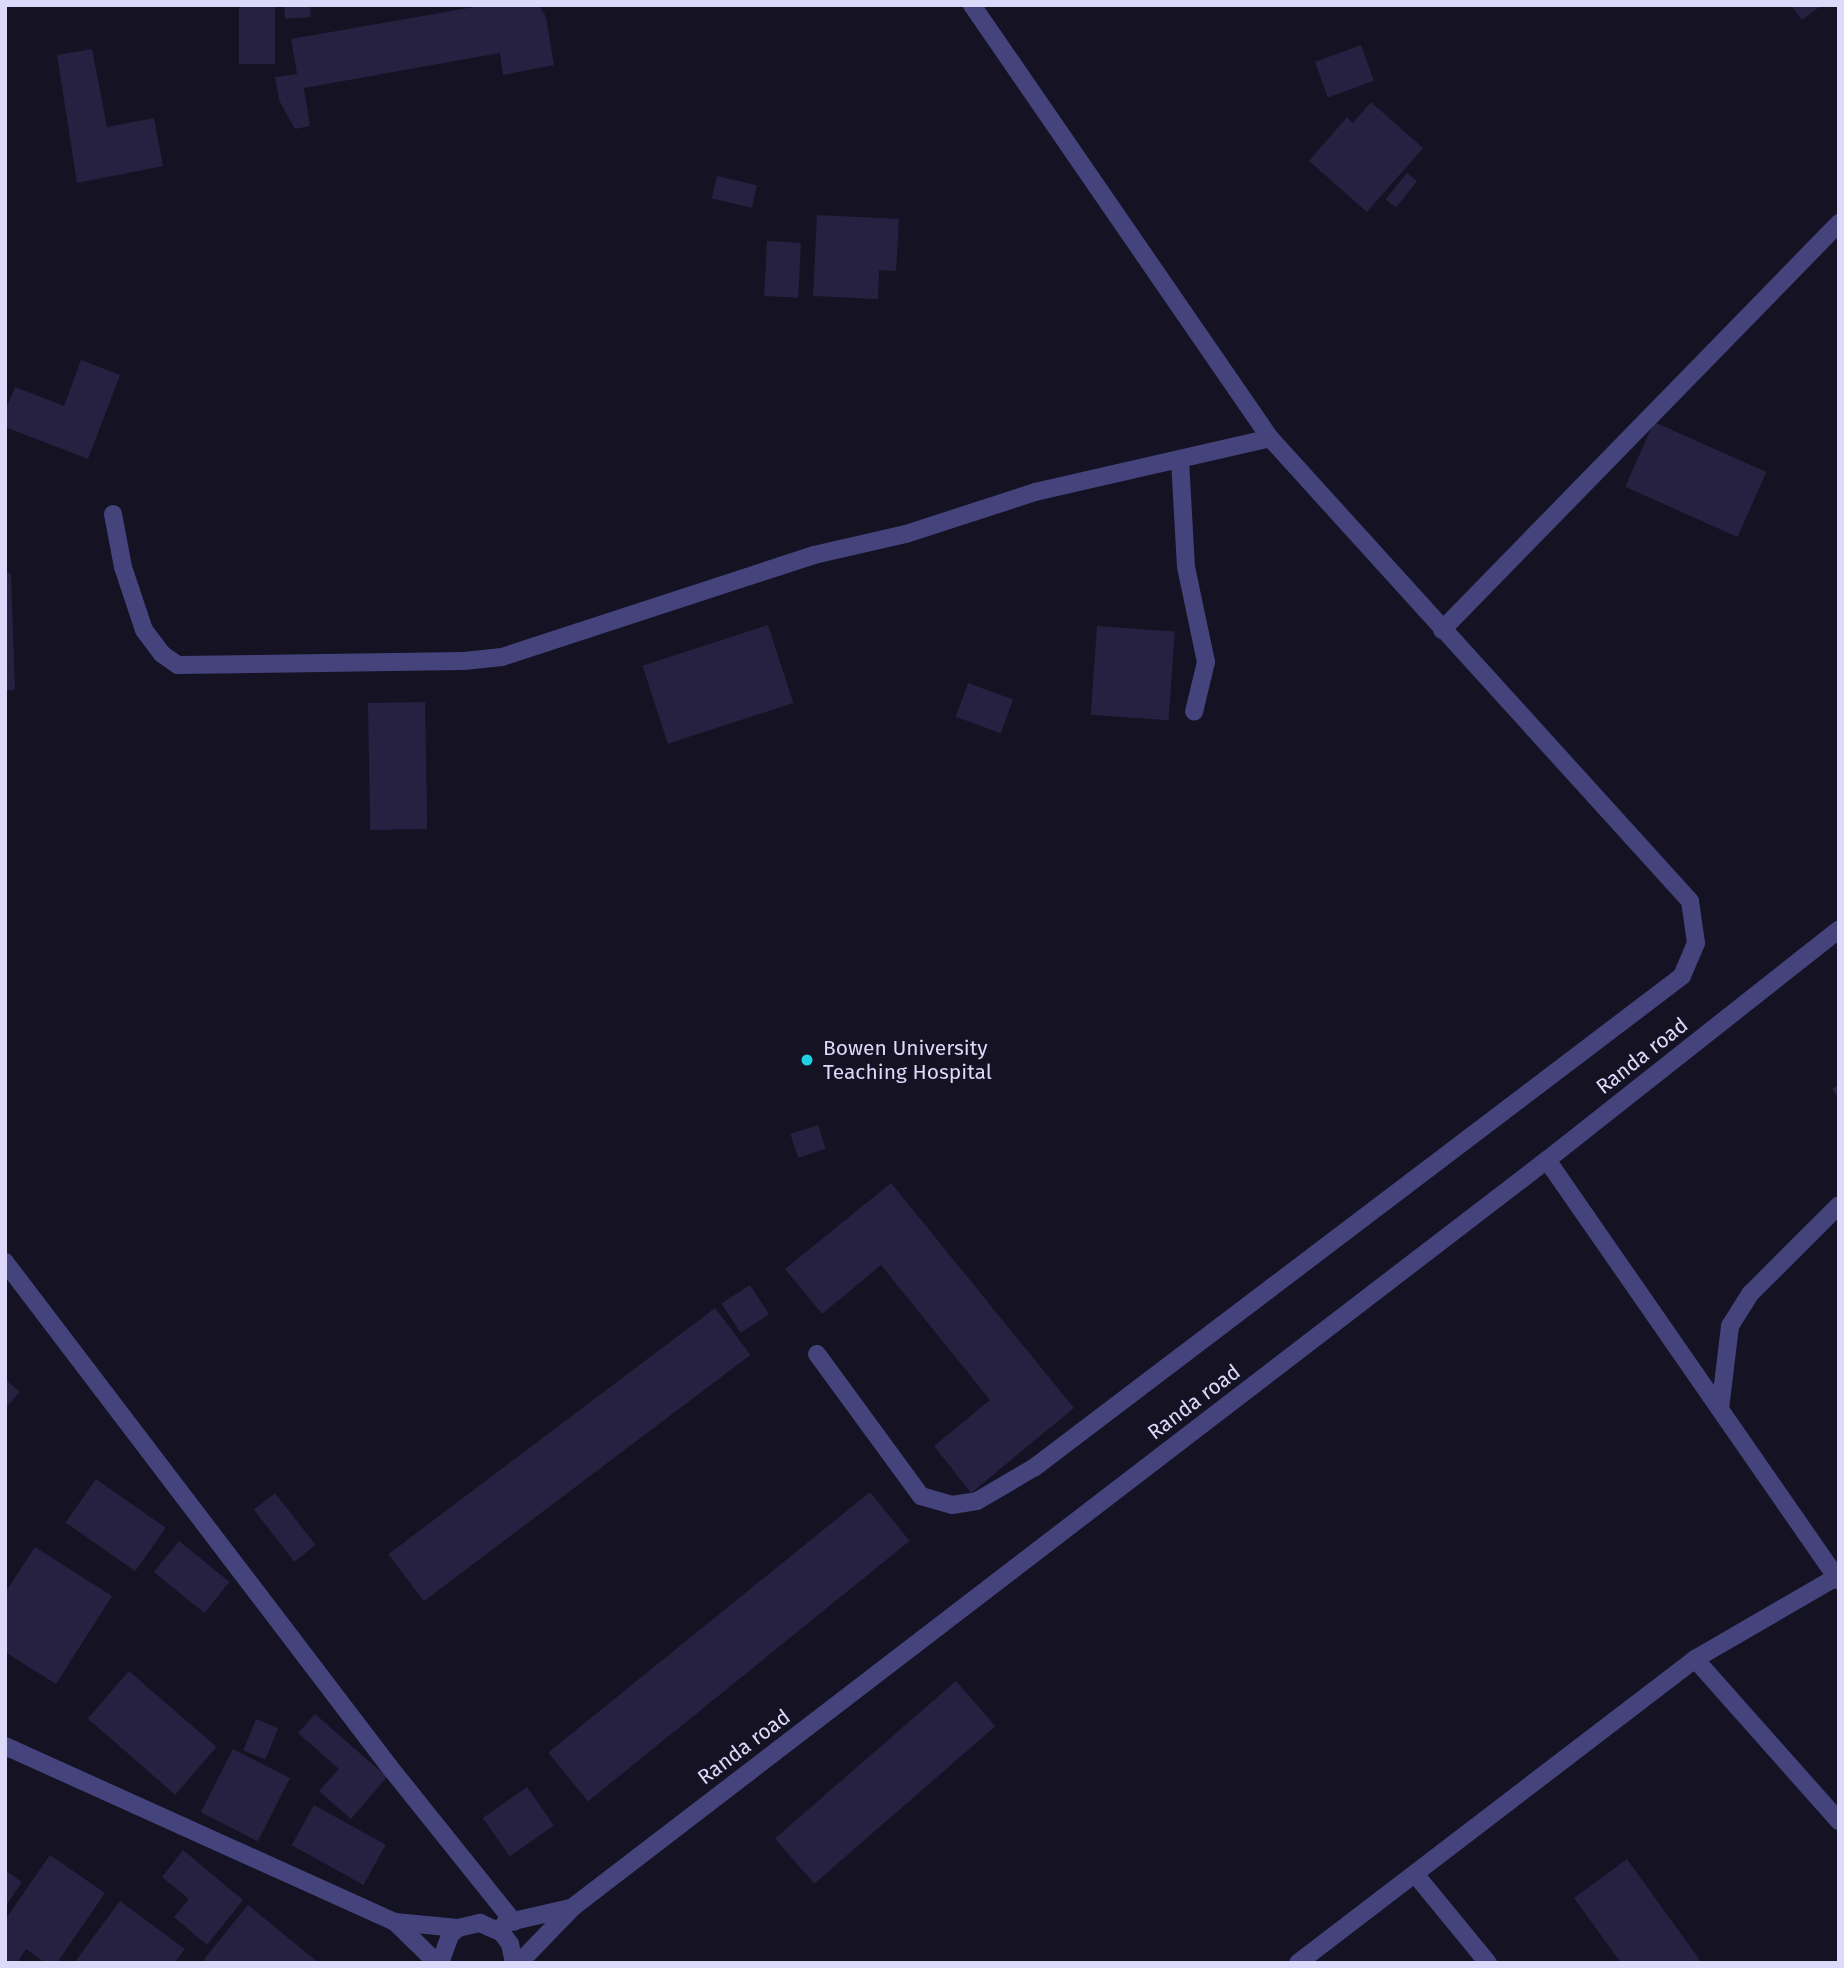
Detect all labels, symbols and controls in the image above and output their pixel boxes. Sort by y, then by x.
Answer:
street label: Randa road [1591,1012,1693,1100]
place label: Bowen University Teaching Hospital [823,1035,992,1085]
marker: Bowen University Teaching Hospital [797,1050,817,1070]
street label: Randa road [1143,1359,1245,1445]
street label: Randa road [693,1704,795,1790]

